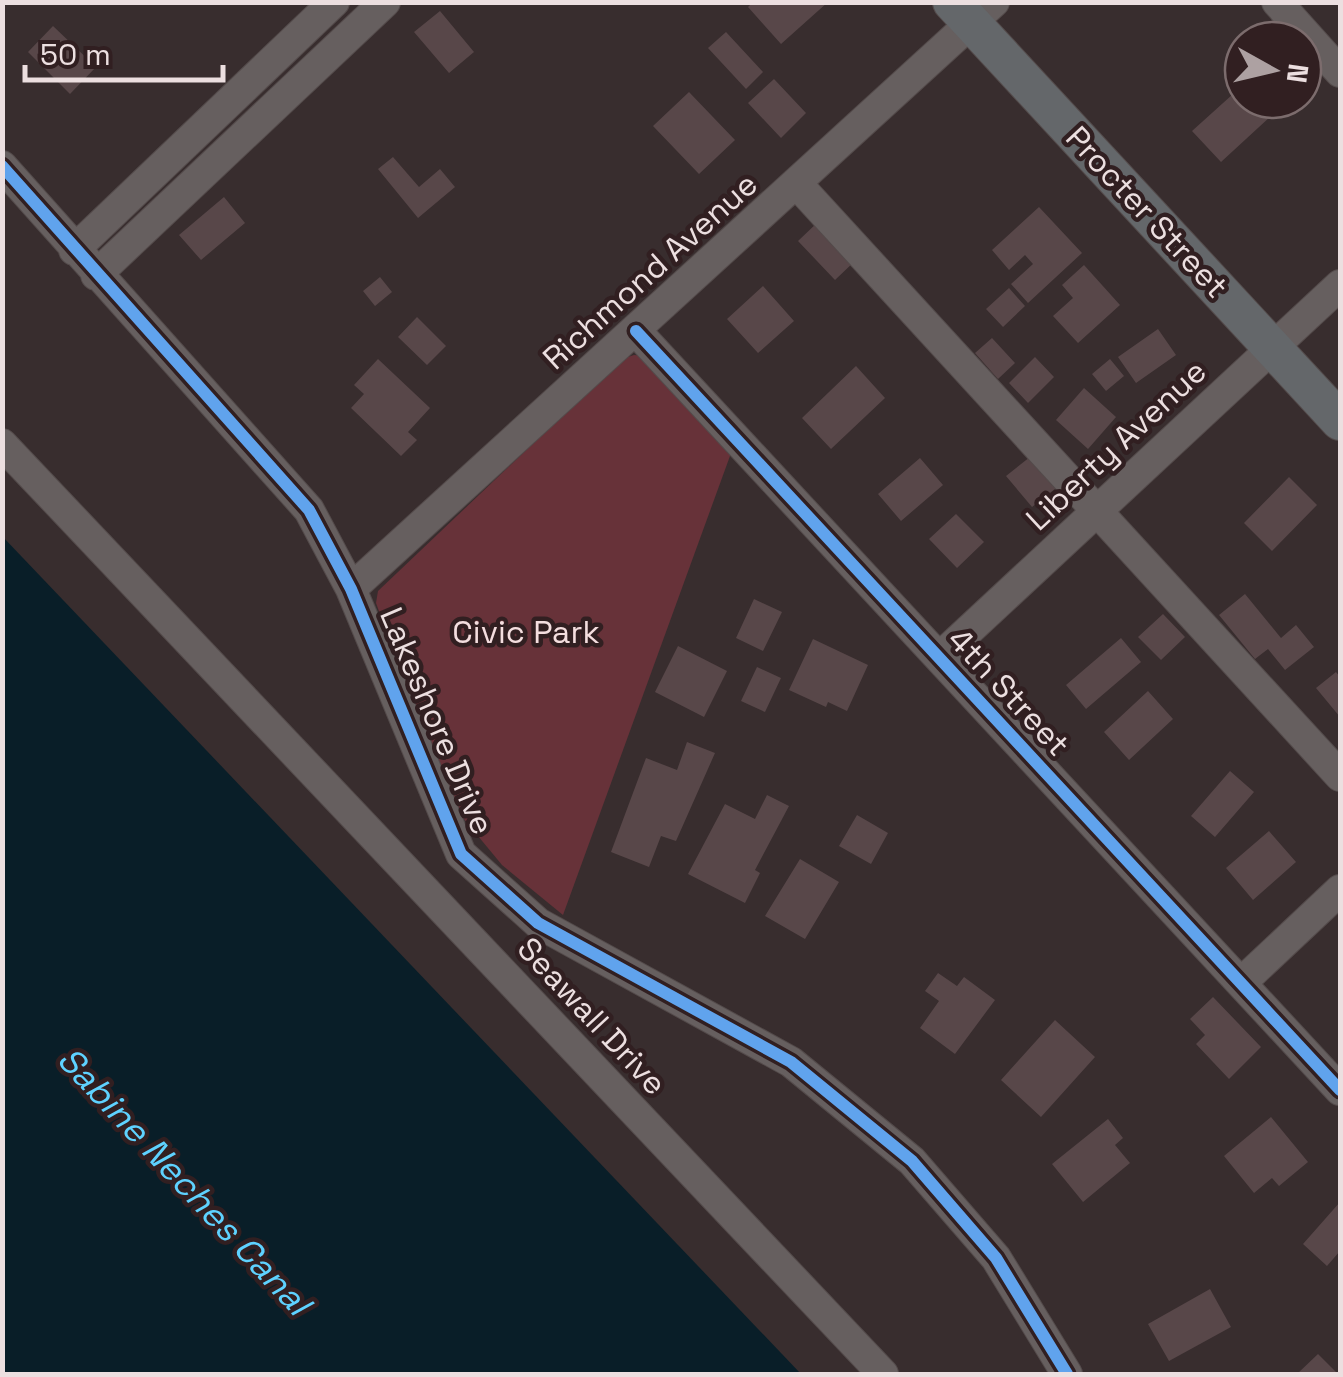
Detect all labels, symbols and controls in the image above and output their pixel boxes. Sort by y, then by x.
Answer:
scale bar [25,20,222,82]
north arrow [1223,20,1323,120]
text: 50 m [40,35,111,74]
text: N [1279,62,1317,85]
street label: Procter Street [1057,118,1237,306]
street label: Richmond Avenue [534,164,766,378]
street label: Liberty Avenue [1018,351,1214,539]
street label: Lakeshore Drive [371,601,503,841]
park label: Civic Park [452,612,600,652]
street label: 4th Street [940,620,1078,764]
street label: Seawall Drive [509,929,675,1103]
water label: Sabine Neches Canal [48,1038,322,1327]

